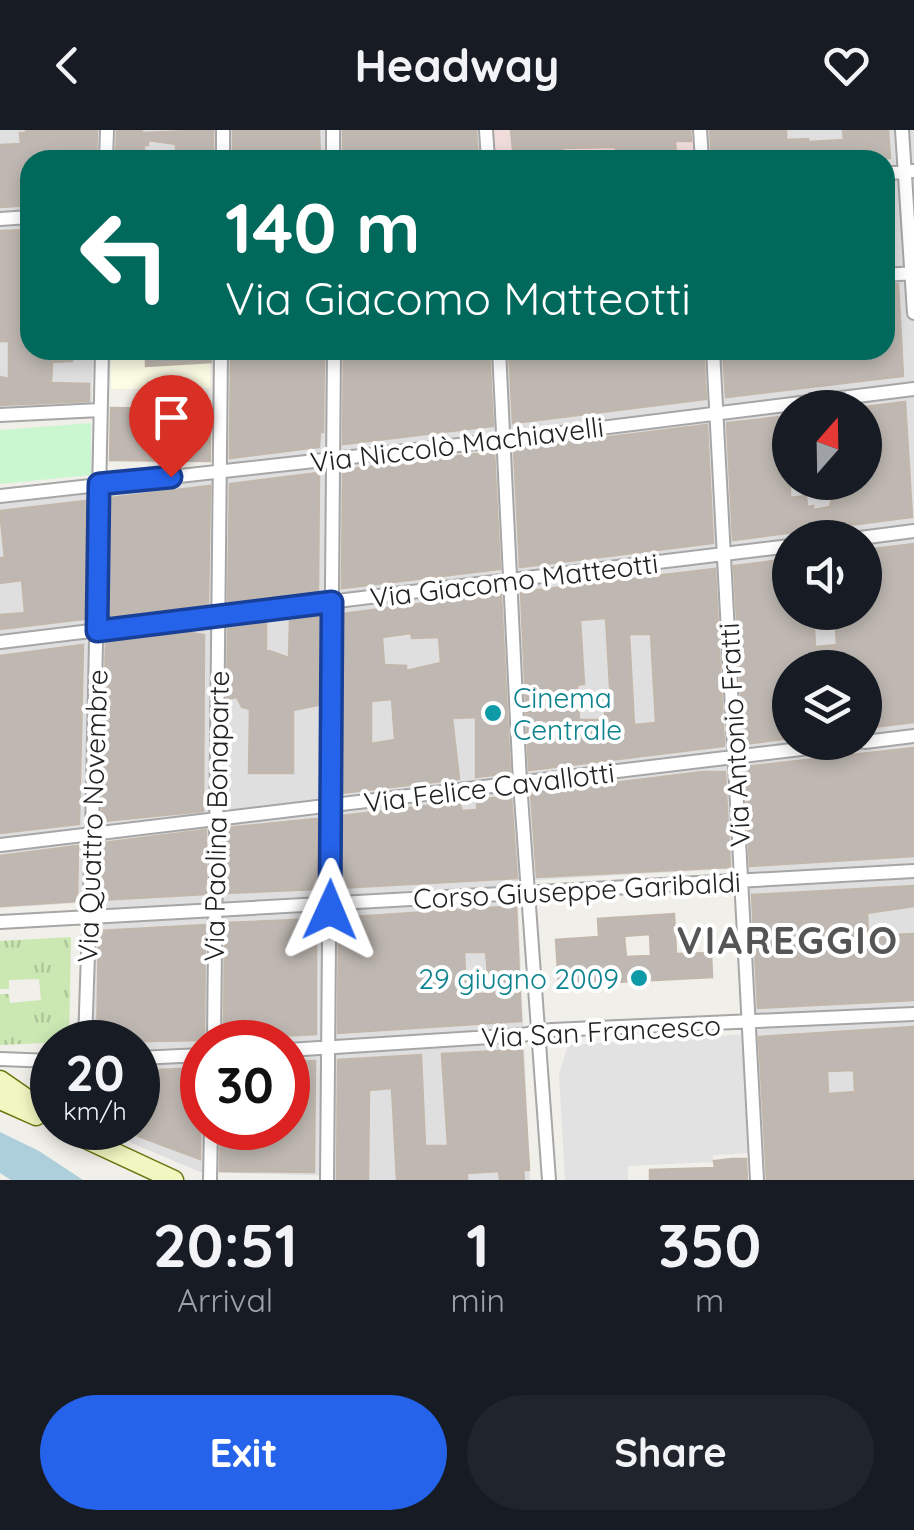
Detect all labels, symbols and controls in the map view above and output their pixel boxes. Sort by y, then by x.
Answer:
text: Headway [354,37,560,93]
icon: back [40,38,95,93]
icon: heart [819,38,874,93]
text: 140 m [225,183,421,271]
icon: left [60,190,190,320]
text: Via Giacomo Matteotti [225,270,691,326]
pin [129,375,214,478]
icon: arrive [144,390,199,445]
north arrow [772,390,882,500]
map controls [772,390,882,760]
street label: Via Niccolò Machiavelli [308,409,606,479]
button: sound [772,520,882,630]
street label: Via Giacomo Matteotti [368,545,660,615]
street label: Via Antonio Fratti [711,622,757,848]
button: layers [772,650,882,760]
street label: Via Quattro Novembre [69,669,115,963]
street label: Via Paolina Bonaparte [196,670,236,962]
place label: Cinema Centrale [513,680,622,747]
marker: Cinema Centrale [482,702,504,724]
street label: Via Felice Cavallotti [362,754,616,820]
position arrow [278,858,382,962]
street label: Corso Giuseppe Garibaldi [412,864,742,916]
district label: VIAREGGIO [676,916,900,964]
place label: 29 giugno 2009 [418,961,619,996]
marker: 29 giugno 2009 [628,967,650,989]
street label: Via San Francesco [480,1007,722,1055]
speed limit sign: 30 [180,1020,310,1150]
text: 20 [65,1041,125,1104]
text: km/h [63,1095,127,1126]
text: 20:51 [153,1207,298,1282]
text: 1 [466,1207,489,1282]
text: 350 [658,1207,761,1282]
text: Arrival [177,1280,273,1320]
text: min [451,1280,505,1320]
text: m [695,1280,724,1320]
button: Exit [40,1395,447,1510]
button: Share [467,1395,874,1510]

